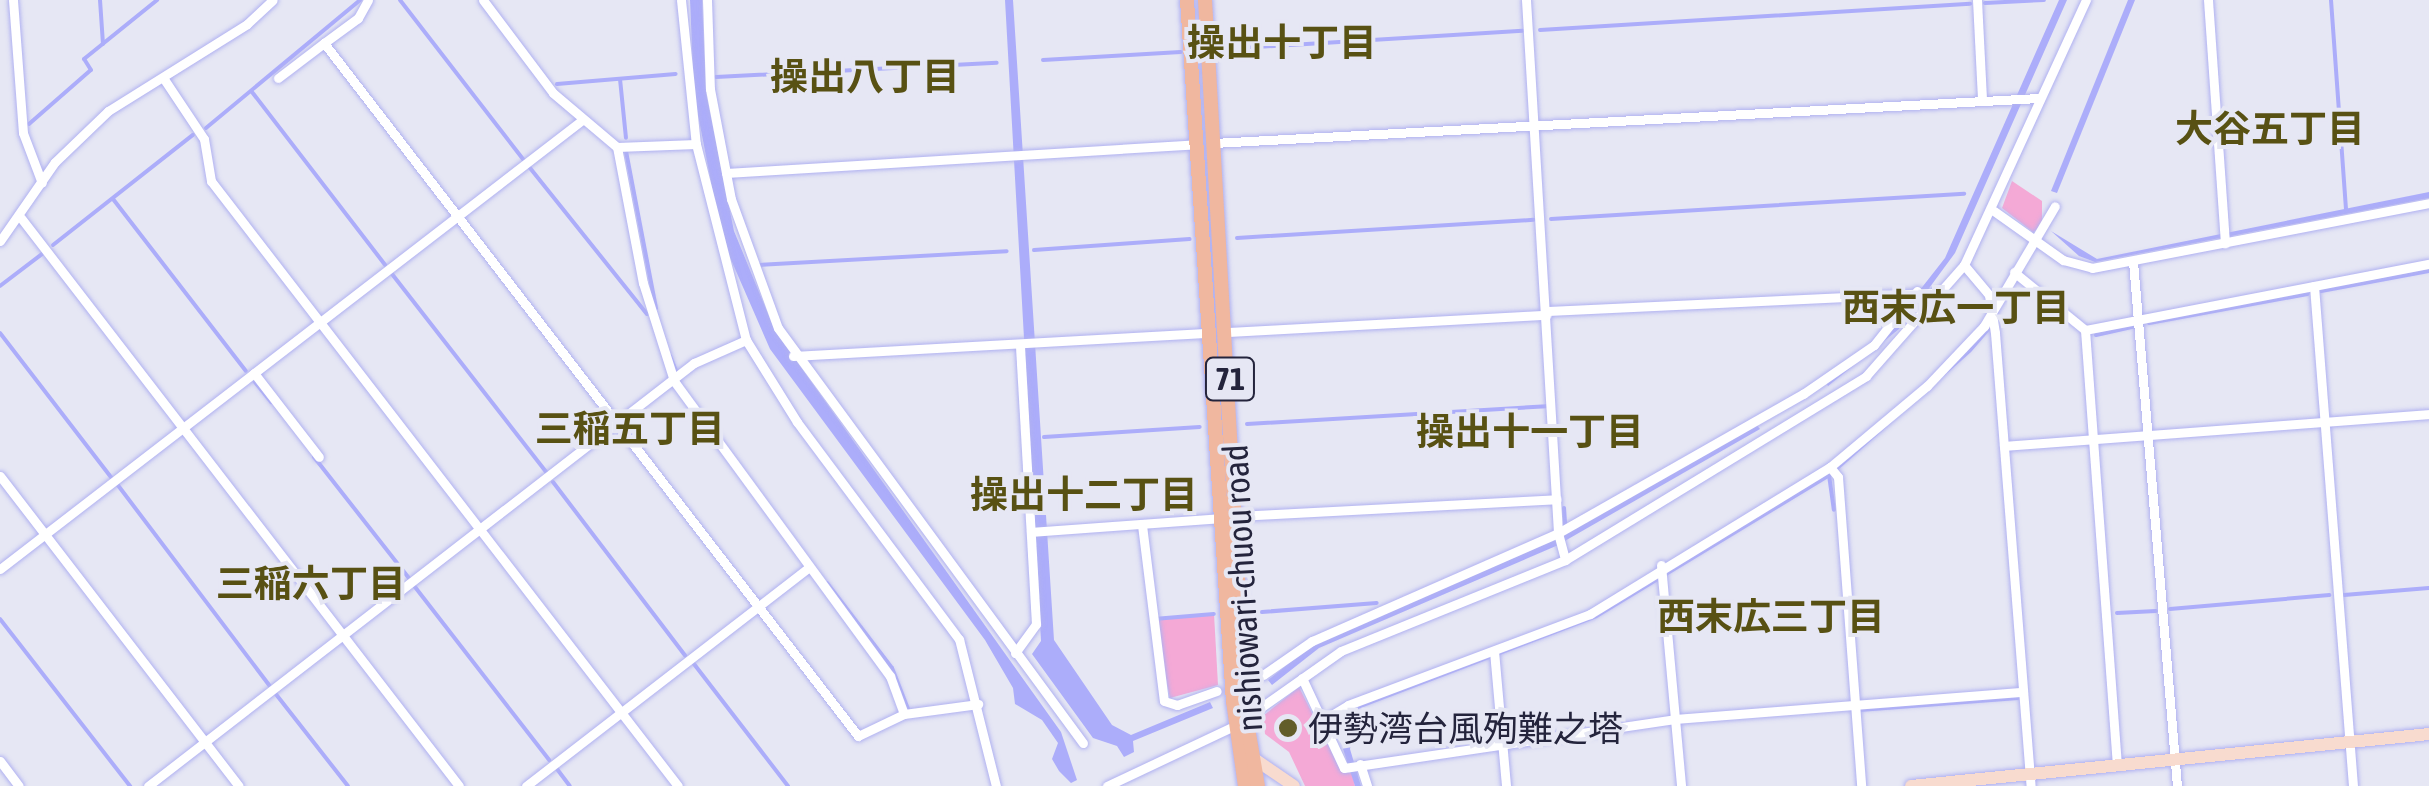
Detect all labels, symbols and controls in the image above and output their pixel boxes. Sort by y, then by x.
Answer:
district label: 操出十丁目 [1187,20,1377,66]
district label: 操出八丁目 [770,54,960,100]
district label: 大谷五丁目 [2175,106,2365,152]
district label: 西末広一丁目 [1842,285,2070,331]
road number: 71 [1202,352,1258,406]
district label: 三稲五丁目 [535,406,725,452]
district label: 操出十一丁目 [1416,409,1644,455]
street label: nishiowari-chuou road [1214,444,1270,732]
district label: 操出十二丁目 [970,472,1198,518]
district label: 三稲六丁目 [216,561,406,607]
district label: 西末広三丁目 [1657,594,1885,640]
place label: 伊勢湾台風殉難之塔 [1308,707,1623,749]
marker: 伊勢湾台風殉難之塔 [1277,717,1299,739]

